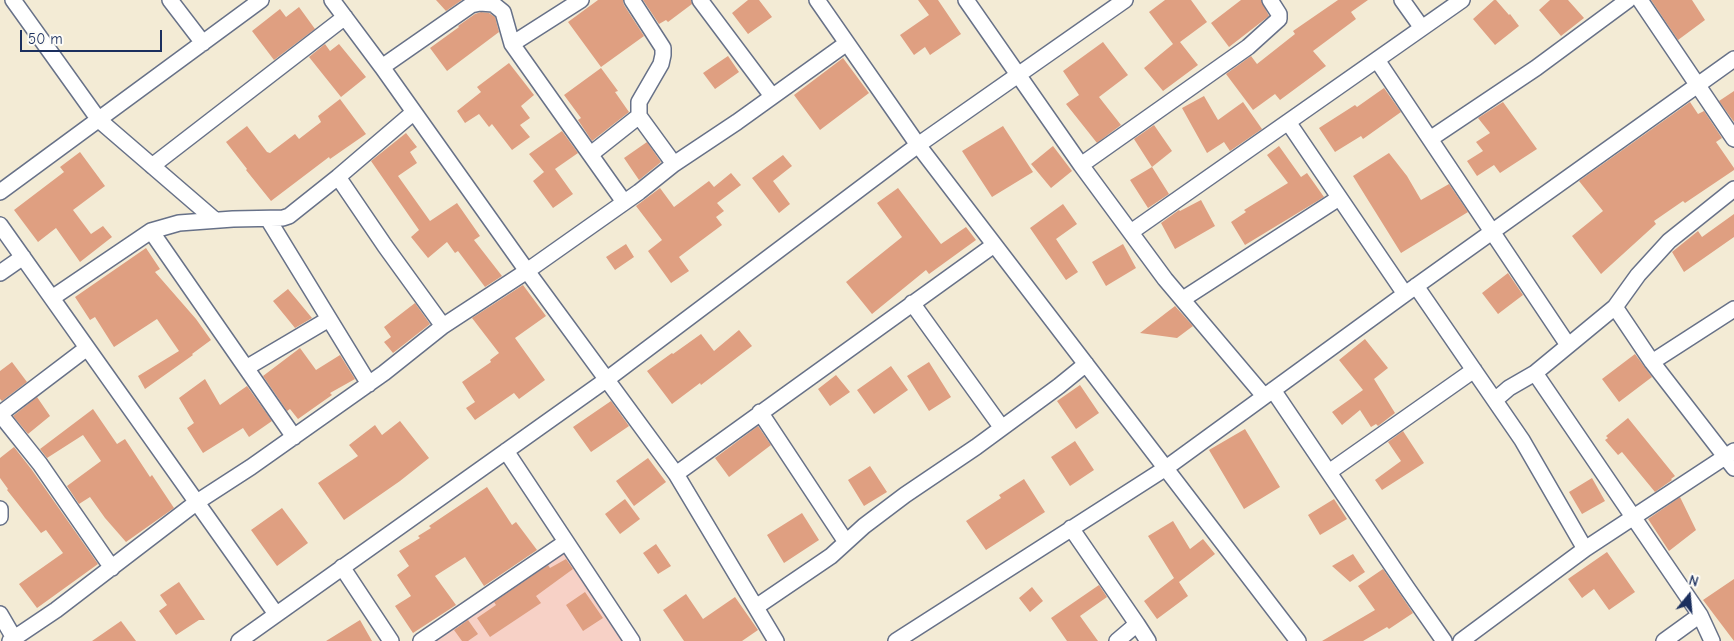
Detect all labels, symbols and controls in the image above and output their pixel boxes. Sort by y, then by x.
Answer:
scale bar [22,20,165,52]
text: 50 m [28,30,63,48]
north arrow [1664,571,1714,621]
text: N [1687,572,1700,591]

